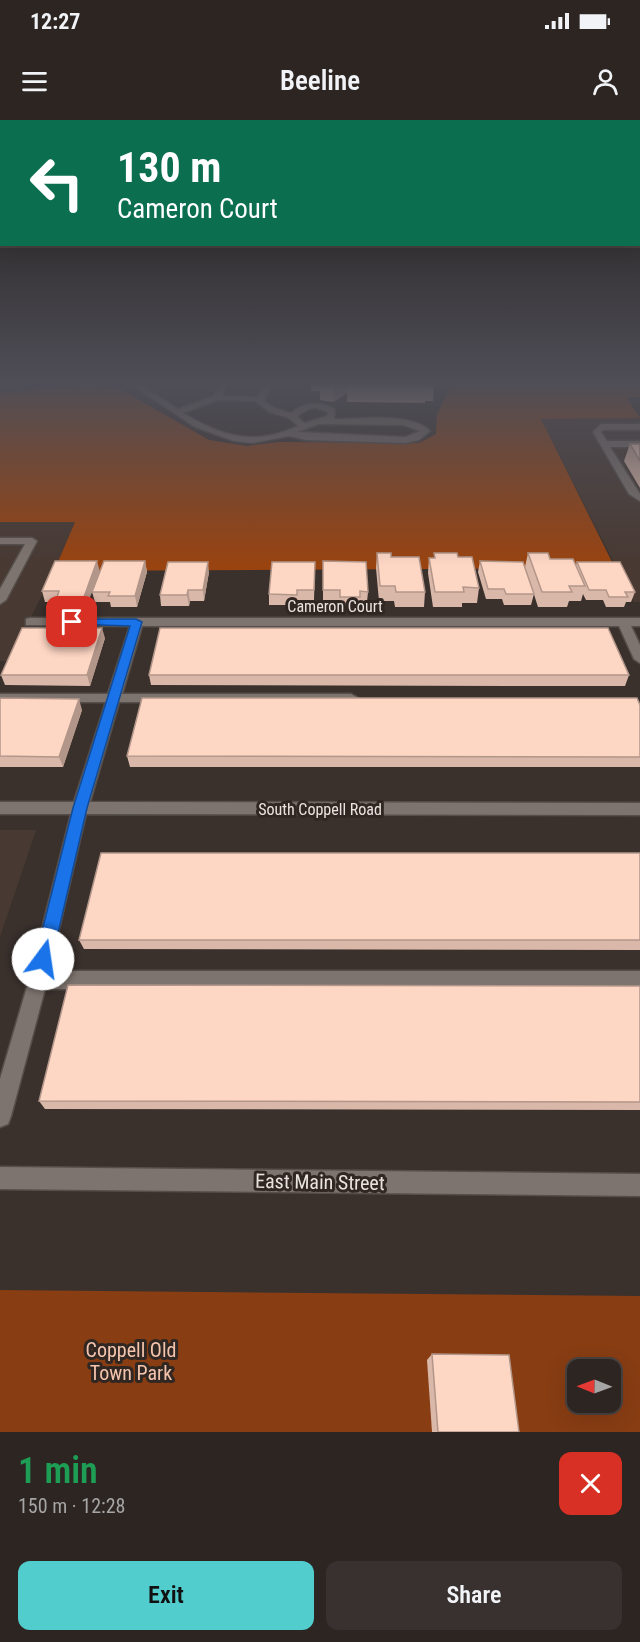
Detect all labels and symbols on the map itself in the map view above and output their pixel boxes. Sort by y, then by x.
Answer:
pin [46,596,97,647]
street label: Cameron Court [287,597,383,616]
street label: South Coppell Road [258,800,382,819]
position arrow [11,927,75,991]
street label: East Main Street [255,1169,385,1195]
park label: Coppell Old Town Park [86,1338,176,1385]
north arrow [567,1359,621,1413]

